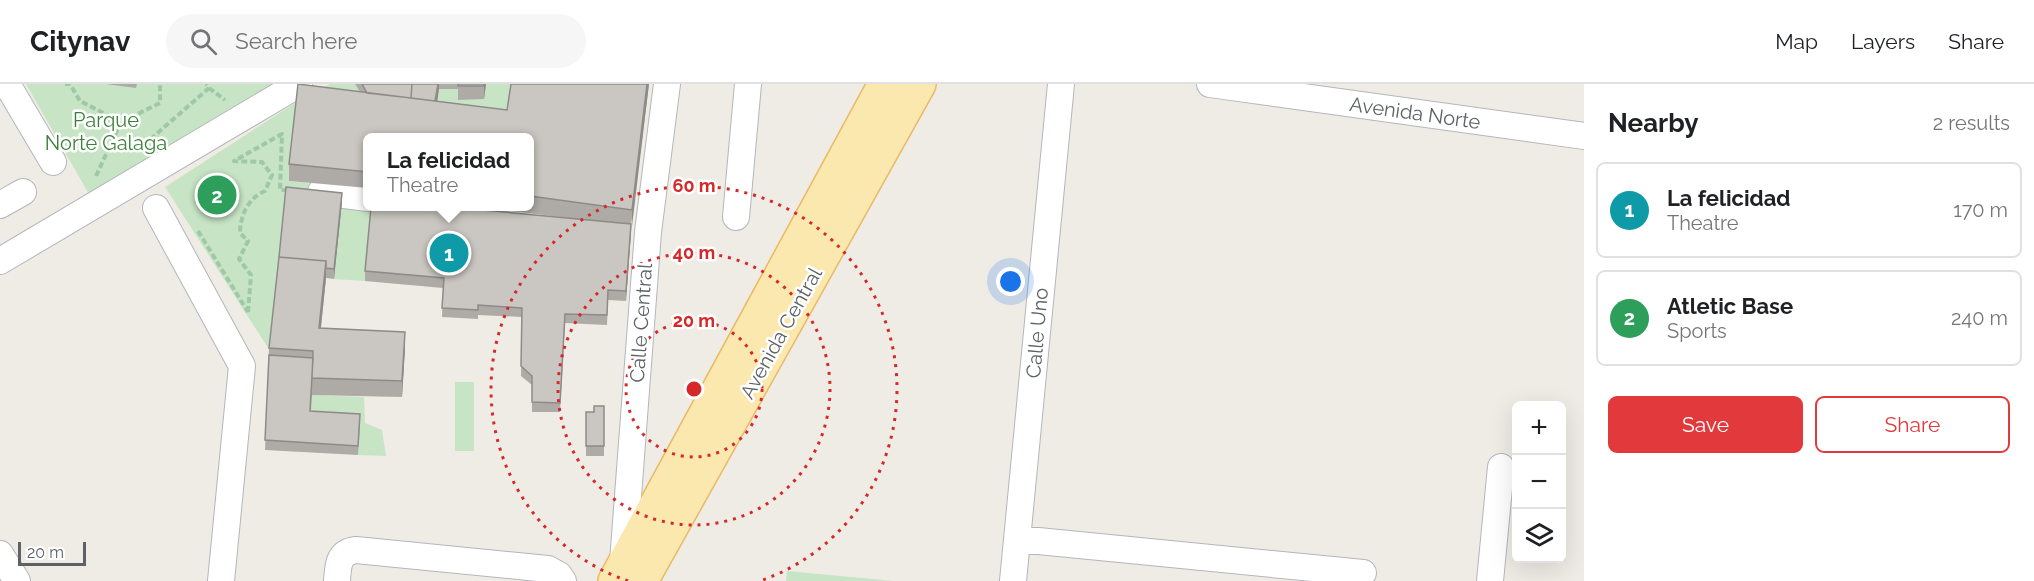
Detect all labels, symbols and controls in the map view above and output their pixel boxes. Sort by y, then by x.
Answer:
search box [166,14,586,68]
text: Citynav [30,25,130,58]
icon: search [187,25,220,58]
text: Search here [235,28,357,54]
text: Map [1775,29,1818,54]
text: Layers [1851,29,1915,54]
text: Share [1948,29,2004,54]
street label: Avenida Norte [1348,92,1482,134]
park label: Parque Norte Galaga [45,108,167,155]
text: Nearby [1608,108,1698,138]
text: 2 results [1933,111,2010,135]
popup [363,133,534,211]
text: La felicidad [387,147,510,173]
pin: 2 [198,172,236,218]
text: Theatre [387,173,458,197]
text: 60 m [672,175,716,196]
text: La felicidad [1667,185,1791,211]
text: 1 [1625,198,1634,222]
text: 170 m [1953,198,2008,222]
text: Theatre [1667,211,1739,235]
pin: 1 [430,230,468,276]
text: 40 m [673,242,715,263]
street label: Calle Central [625,262,657,383]
street label: Avenida Central [735,263,827,403]
your location [996,267,1025,296]
street label: Calle Uno [1021,287,1053,379]
text: Atletic Base [1667,293,1793,319]
text: 2 [1624,306,1635,330]
text: 240 m [1951,306,2008,330]
text: 20 m [673,310,715,331]
text: Sports [1667,319,1727,343]
centre of rings [684,379,704,399]
button: Save [1608,396,1803,453]
button: Share [1815,396,2010,453]
map controls [1512,401,1566,563]
button: + [1512,401,1566,455]
button: − [1512,455,1566,509]
button: layers [1512,509,1566,563]
scale bar [18,539,86,566]
text: 20 m [27,543,64,562]

